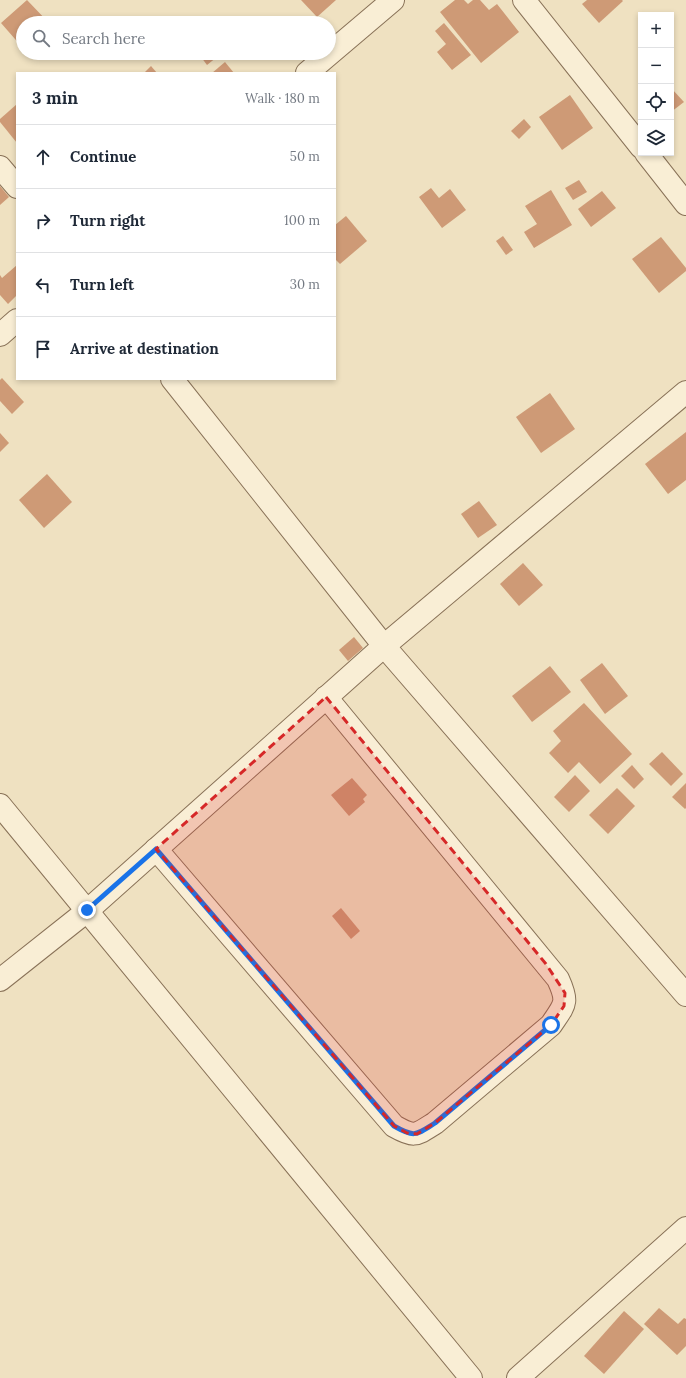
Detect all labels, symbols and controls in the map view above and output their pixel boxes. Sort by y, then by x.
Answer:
map controls [638,12,674,156]
button: + [638,12,674,48]
search box [16,16,336,60]
icon: search [30,27,52,49]
text: Search here [62,29,145,48]
button: − [638,48,674,84]
button: locate [638,84,674,120]
text: 3 min [32,87,78,109]
text: Walk · 180 m [245,90,320,107]
button: layers [638,120,674,156]
icon: ahead [32,146,54,168]
text: Continue [70,147,136,166]
text: 50 m [290,148,320,165]
icon: right [32,210,54,232]
text: Turn right [70,211,146,230]
text: 100 m [284,212,320,229]
icon: left [32,274,54,296]
text: Turn left [70,275,134,294]
text: 30 m [290,276,320,293]
icon: arrive [32,338,54,360]
text: Arrive at destination [70,339,219,358]
route end [78,901,96,919]
route start [542,1016,560,1034]

